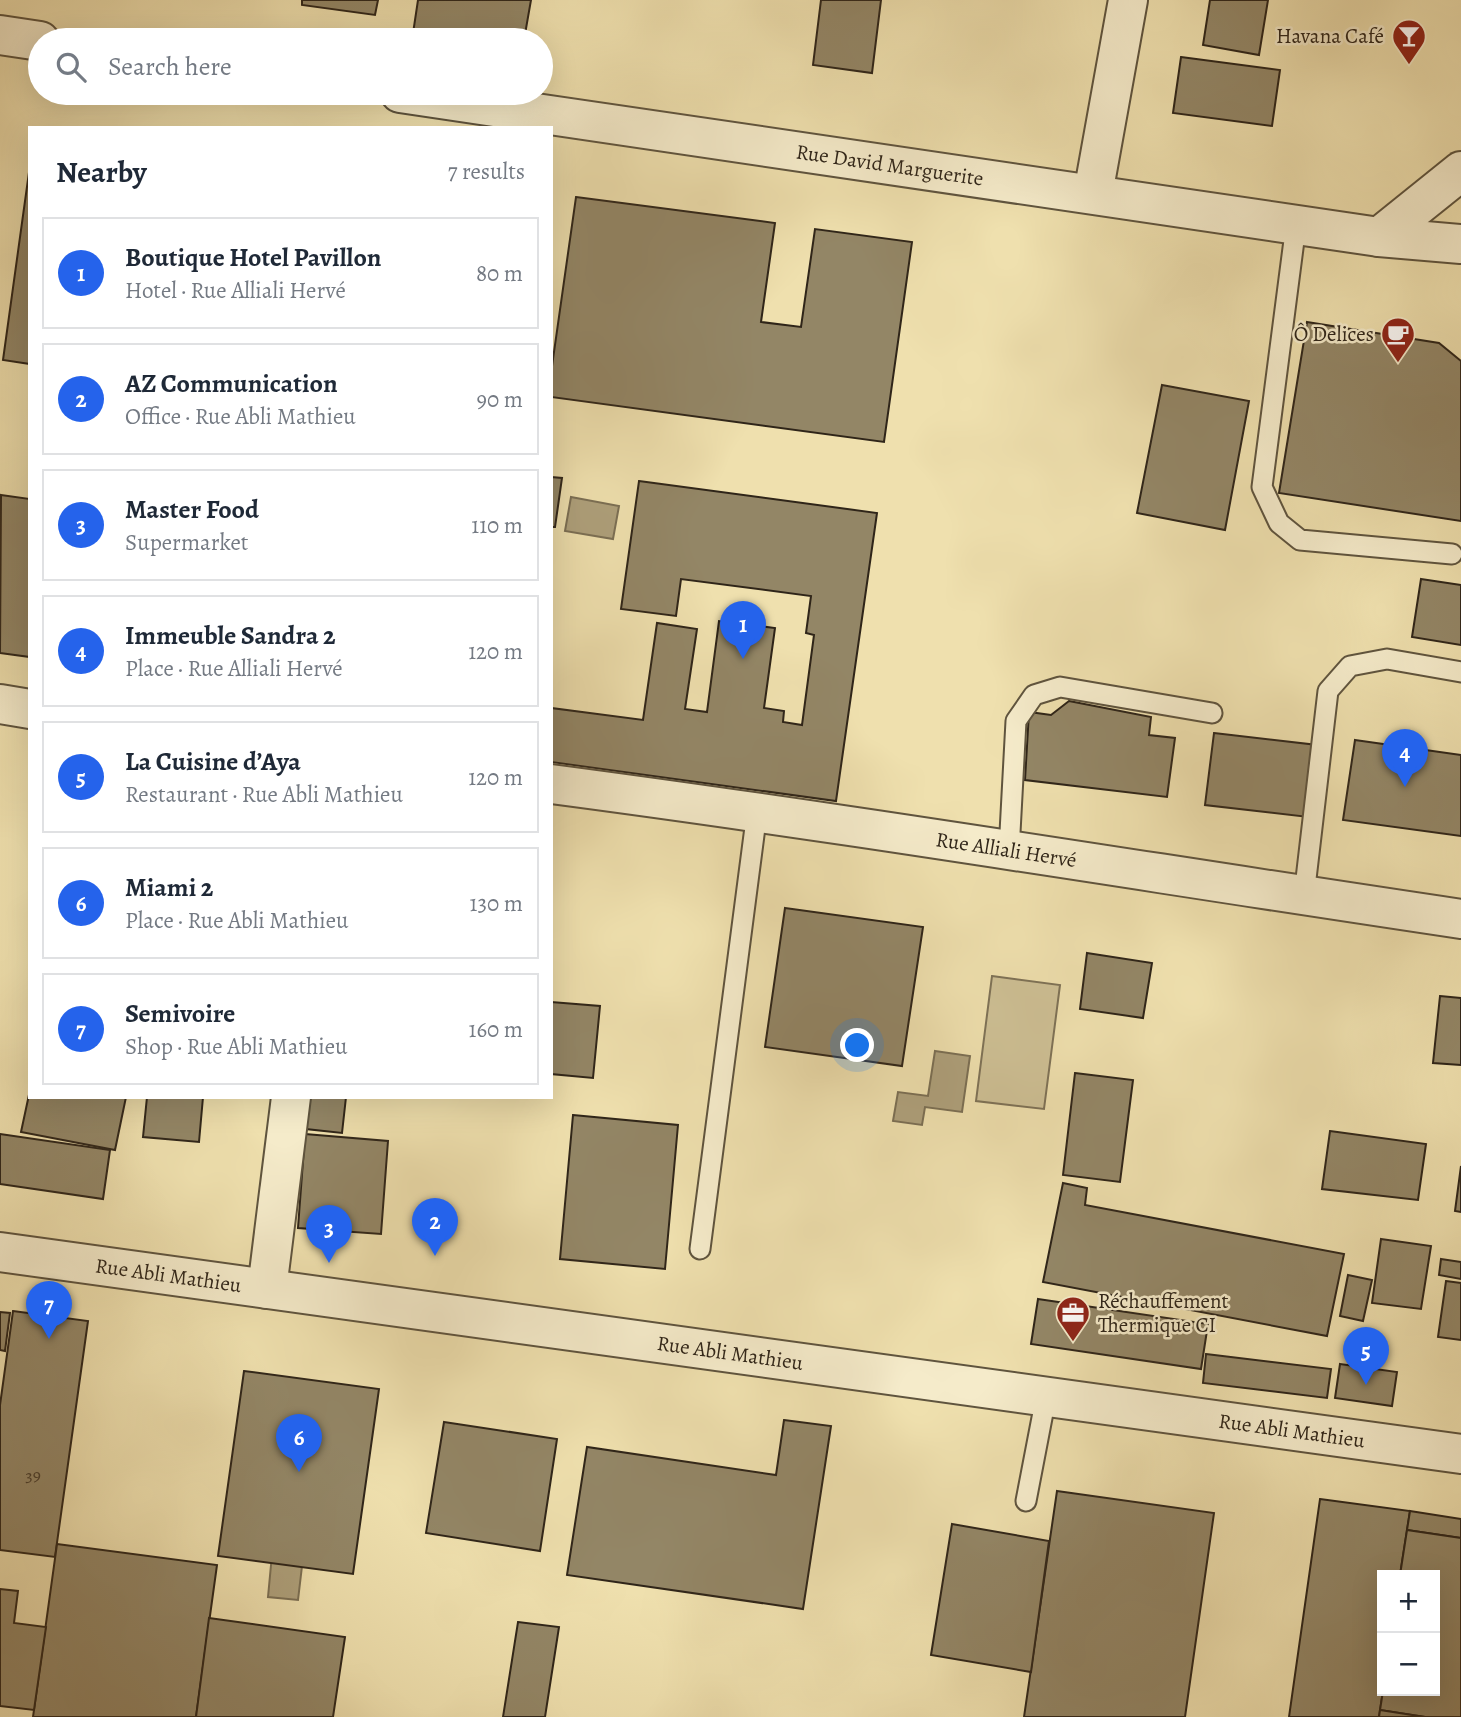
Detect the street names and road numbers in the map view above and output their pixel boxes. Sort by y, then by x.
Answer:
street label: Rue David Marguerite [794,137,985,193]
street label: Rue Alliali Hervé [934,825,1079,874]
street label: Rue Abli Mathieu [94,1251,244,1299]
street label: Rue Abli Mathieu [655,1329,805,1377]
street label: Rue Abli Mathieu [1217,1407,1367,1455]

